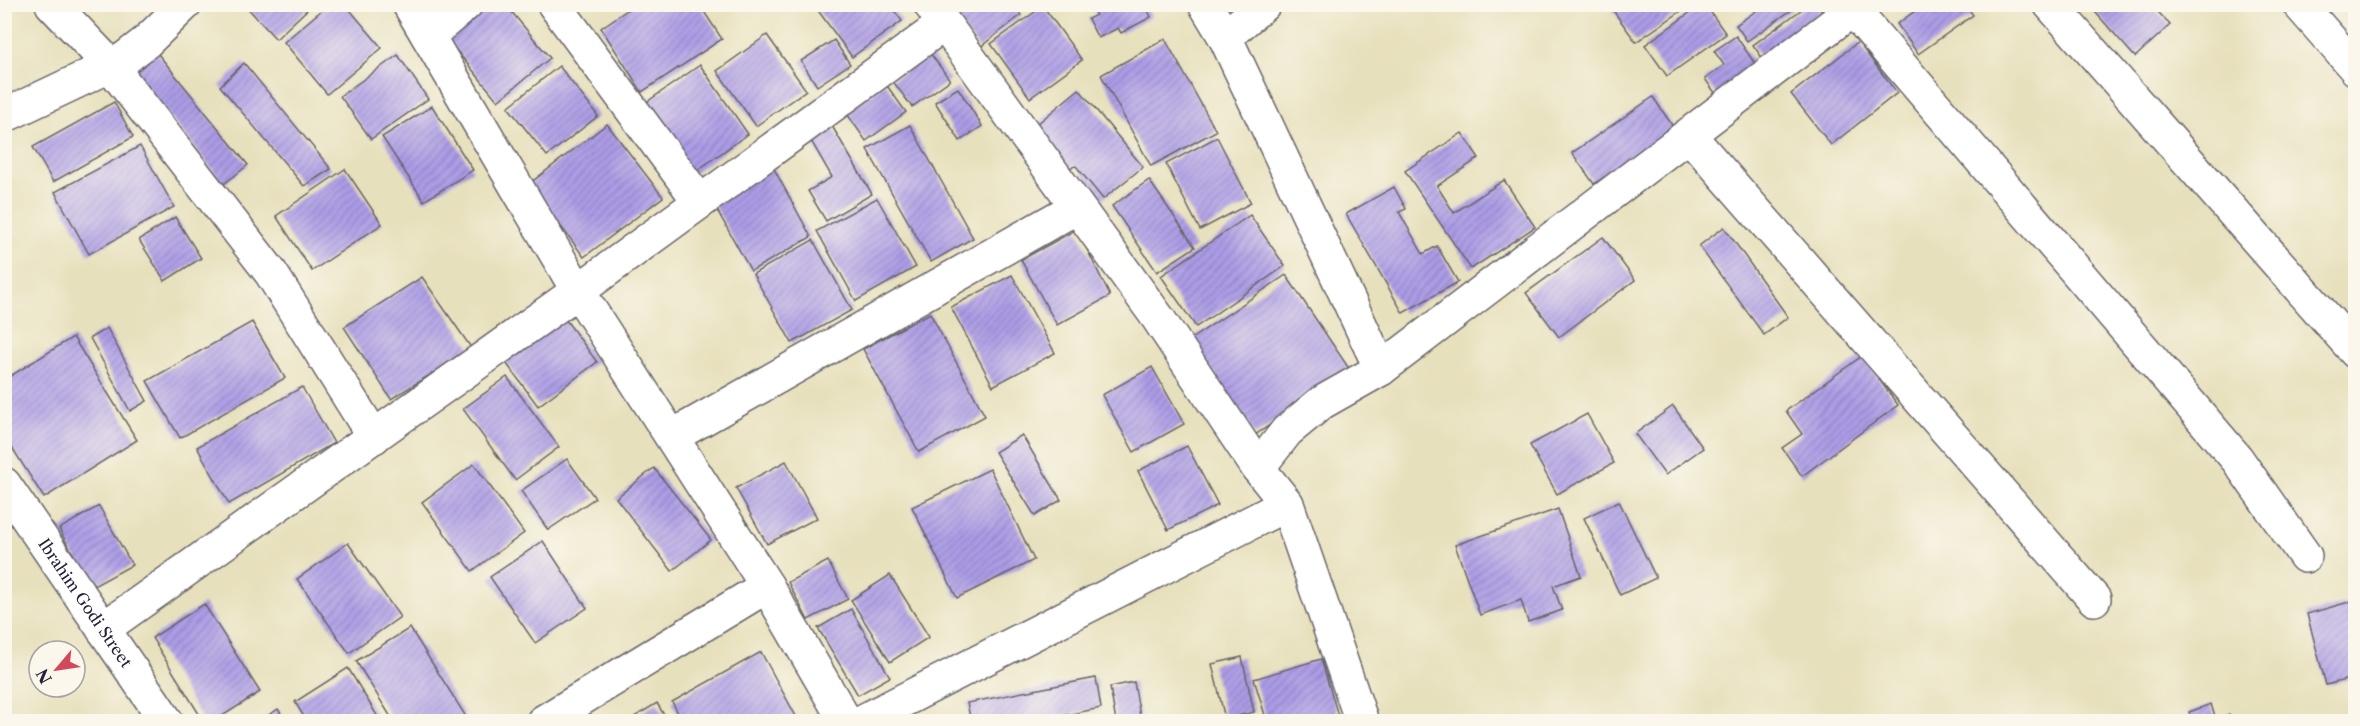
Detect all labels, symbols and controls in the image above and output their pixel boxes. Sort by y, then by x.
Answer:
street label: Ibrahim Godi Street [34,535,137,671]
north arrow [27,639,87,699]
text: N [32,665,56,687]

